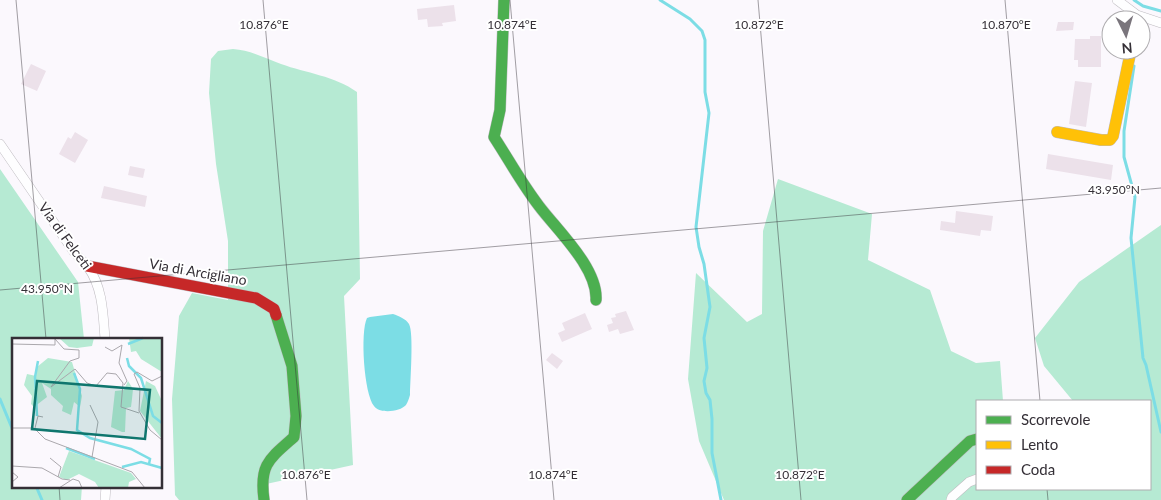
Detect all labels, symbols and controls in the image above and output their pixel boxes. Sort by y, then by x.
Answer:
north arrow [1101,10,1151,60]
text: 10.876°E [239,17,289,32]
text: 10.874°E [487,17,537,32]
text: 10.872°E [734,17,784,32]
text: 10.870°E [981,17,1031,32]
text: N [1121,40,1133,57]
text: 43.950°N [1088,182,1140,197]
street label: Via di Felceti [35,199,95,273]
street label: Via di Arcigliano [148,255,248,288]
text: 43.950°N [21,281,73,296]
inset map [12,338,162,488]
legend [976,400,1151,490]
text: Scorrevole [1021,410,1091,428]
text: Lento [1021,435,1058,453]
text: Coda [1021,460,1055,478]
text: 10.876°E [281,467,331,482]
text: 10.874°E [528,467,578,482]
text: 10.872°E [775,467,825,482]

